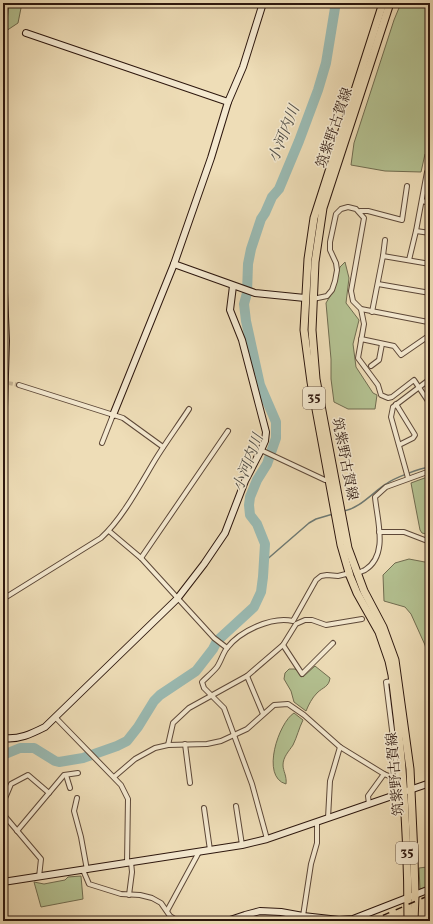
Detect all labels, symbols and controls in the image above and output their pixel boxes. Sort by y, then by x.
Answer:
street label: 筑紫野古賀線 [312,85,358,171]
water label: 小河内川 [264,100,307,166]
road number: 35 [303,387,325,409]
street label: 筑紫野古賀線 [327,416,361,502]
water label: 小河内川 [228,429,270,495]
street label: 筑紫野古賀線 [383,731,409,817]
road number: 35 [396,842,418,864]

